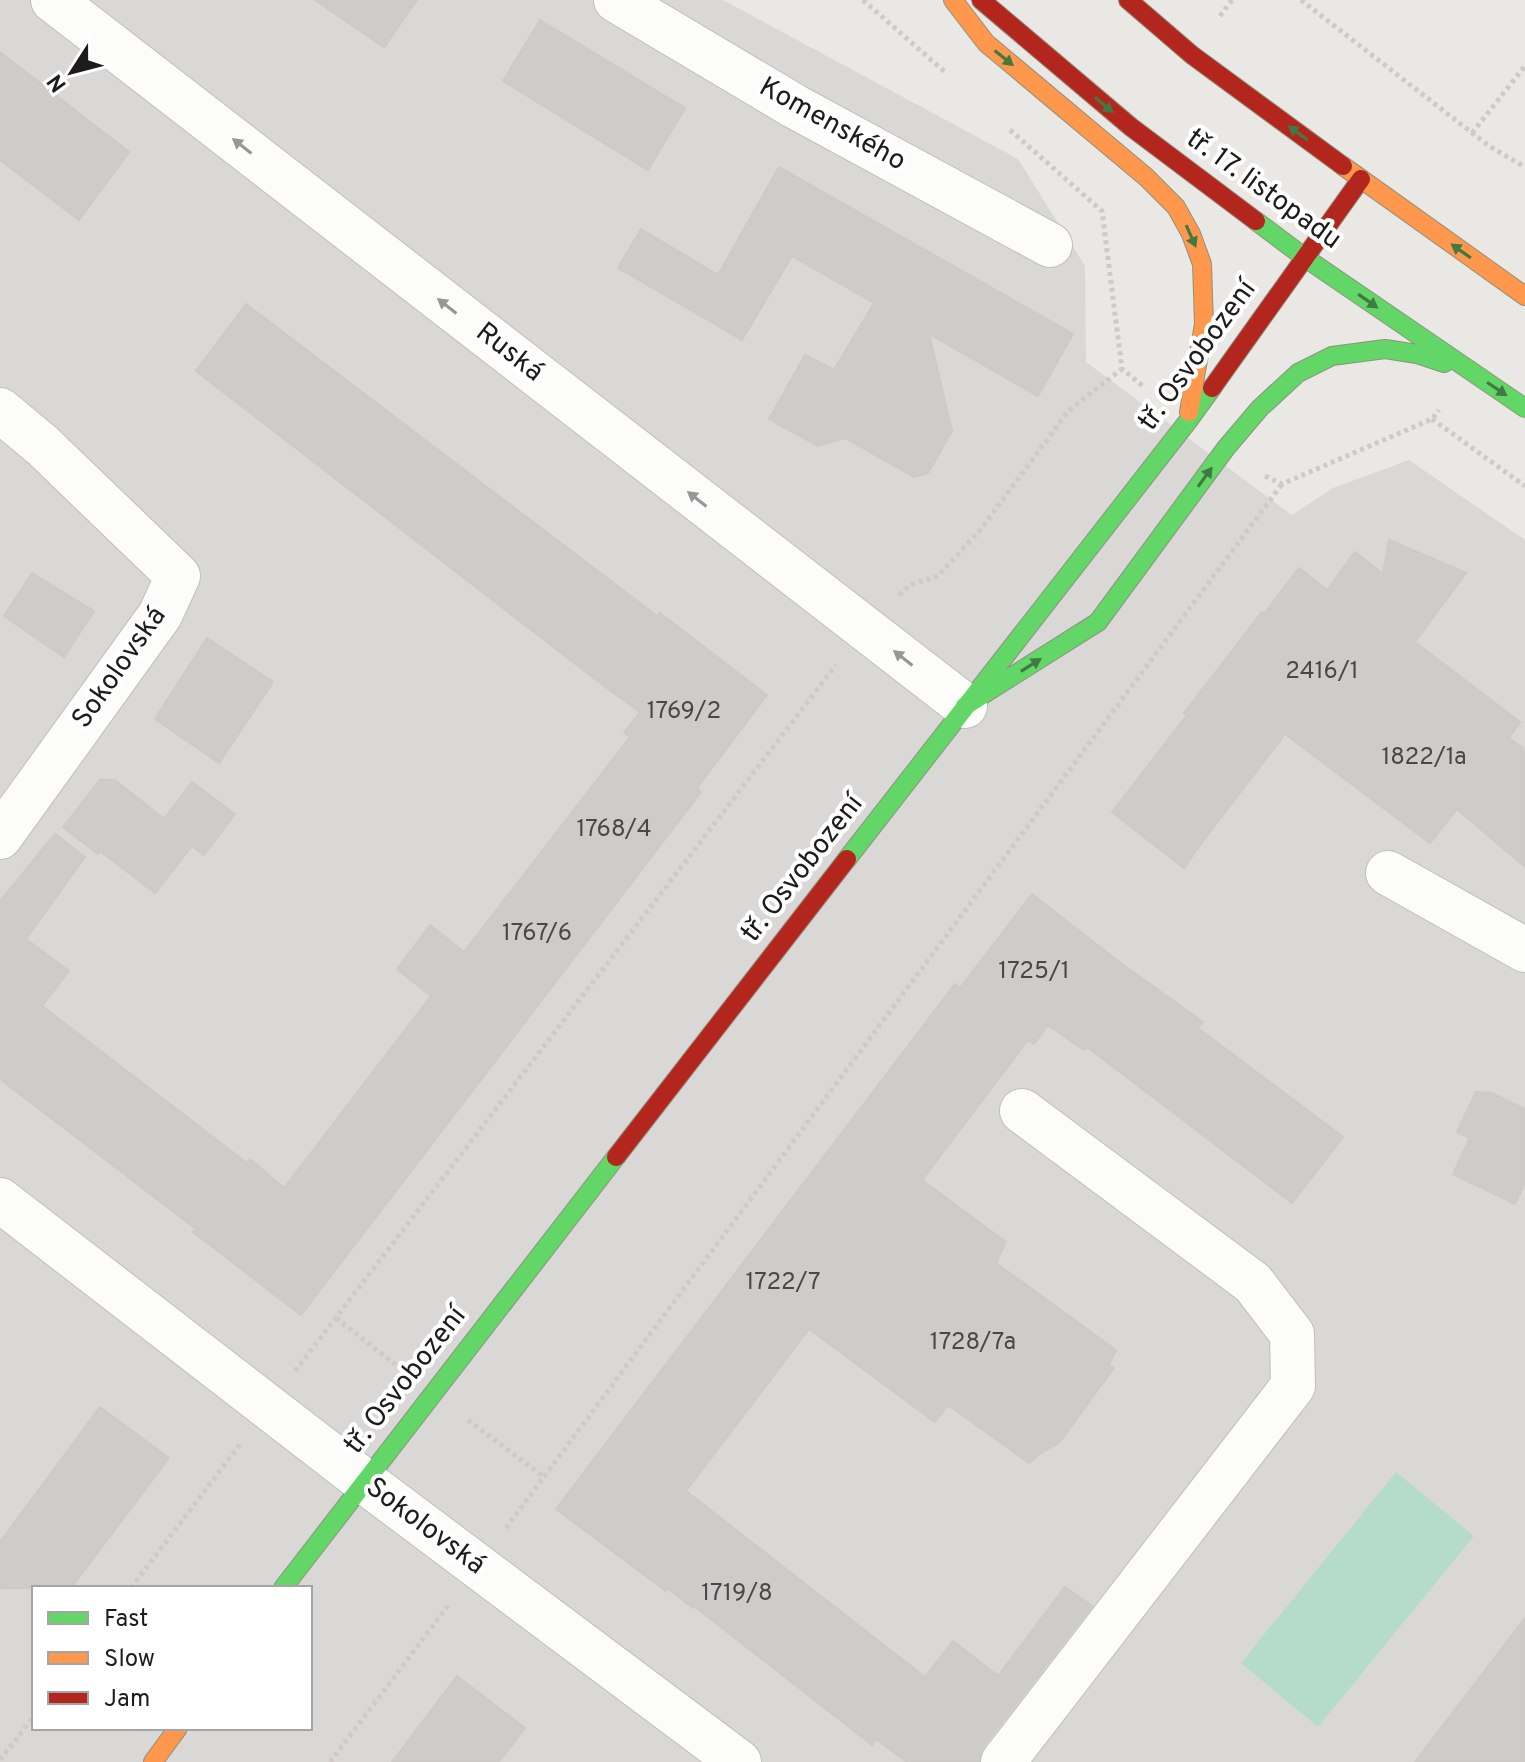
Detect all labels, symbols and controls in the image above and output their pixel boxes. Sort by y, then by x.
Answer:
north arrow [32,32,112,112]
one-way arrow [994,49,1014,66]
text: N [42,68,73,97]
street label: Komenského [752,70,912,180]
one-way arrow [1094,96,1114,113]
street label: tř. 17. listopadu [1178,121,1348,259]
one-way arrow [1288,126,1309,141]
one-way arrow [232,139,252,155]
one-way arrow [1184,224,1197,248]
one-way arrow [1451,244,1472,259]
street label: tř. Osvobození [1131,271,1267,439]
one-way arrow [1358,293,1379,308]
one-way arrow [437,298,458,314]
street label: Ruská [468,315,550,391]
one-way arrow [1486,382,1507,397]
one-way arrow [1196,466,1212,487]
one-way arrow [687,492,707,508]
street label: Sokolovská [65,600,175,736]
one-way arrow [893,651,913,667]
house number: 2416/1 [1285,657,1359,687]
one-way arrow [1020,658,1042,672]
house number: 1769/2 [647,697,721,727]
house number: 1822/1a [1381,743,1467,773]
street label: tř. Osvobození [734,785,874,950]
house number: 1768/4 [576,815,652,845]
house number: 1767/6 [502,919,572,949]
house number: 1725/1 [998,957,1070,987]
house number: 1722/7 [745,1268,821,1298]
street label: tř. Osvobození [337,1297,477,1462]
house number: 1728/7a [930,1328,1016,1358]
street label: Sokolovská [358,1470,492,1584]
house number: 1719/8 [701,1579,773,1609]
legend [32,1586,312,1730]
text: Fast [104,1605,148,1635]
text: Slow [104,1645,155,1675]
text: Jam [104,1685,150,1715]

